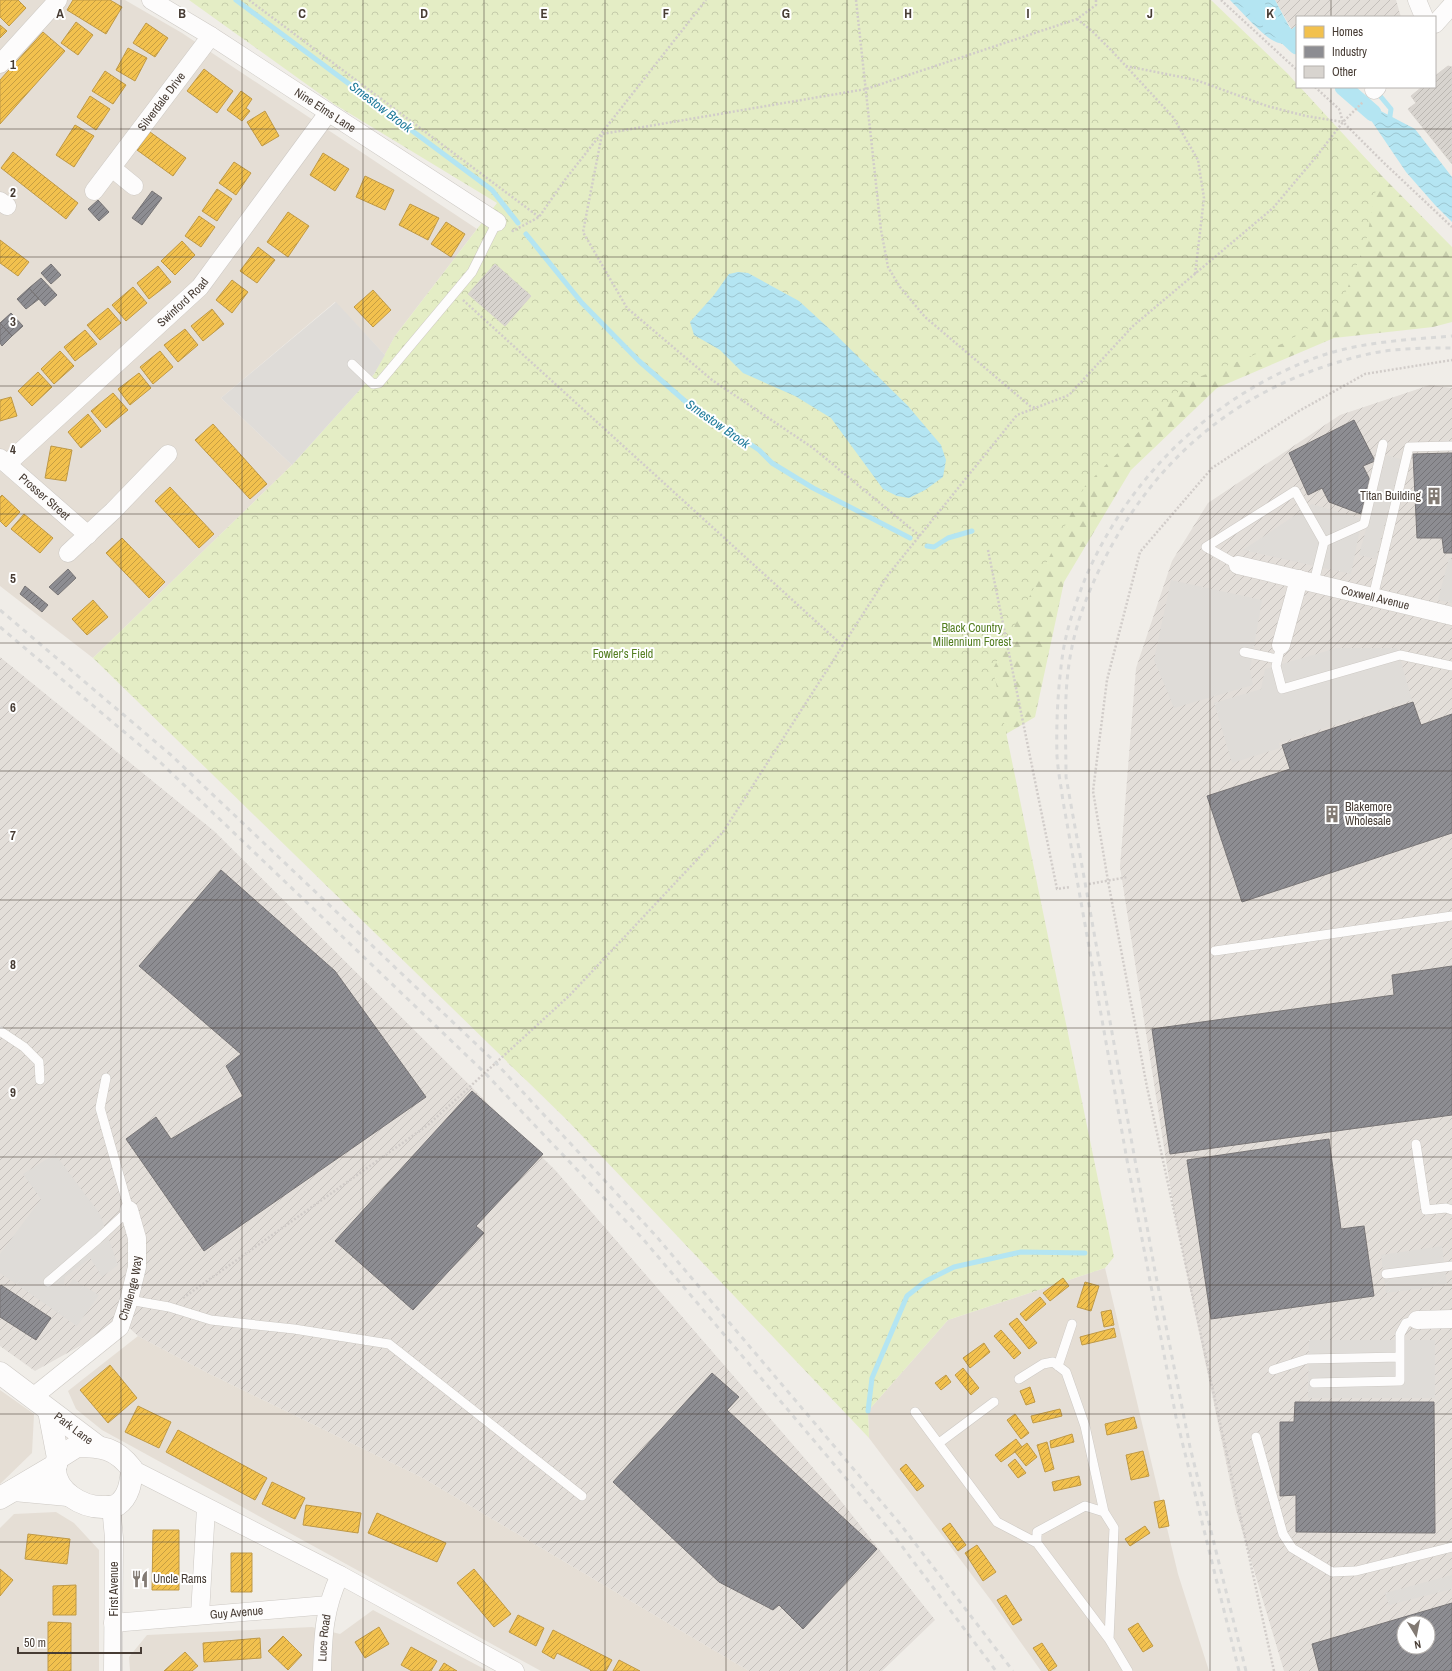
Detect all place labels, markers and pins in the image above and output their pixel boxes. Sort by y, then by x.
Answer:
building icon: Titan Building [1424,486,1444,506]
place label: Titan Building [1360,488,1422,504]
place label: Blakemore Wholesale [1345,799,1392,829]
building icon: Blakemore Wholesale [1322,804,1342,824]
restaurant icon: Uncle Rams [130,1569,150,1589]
place label: Uncle Rams [153,1571,207,1587]

